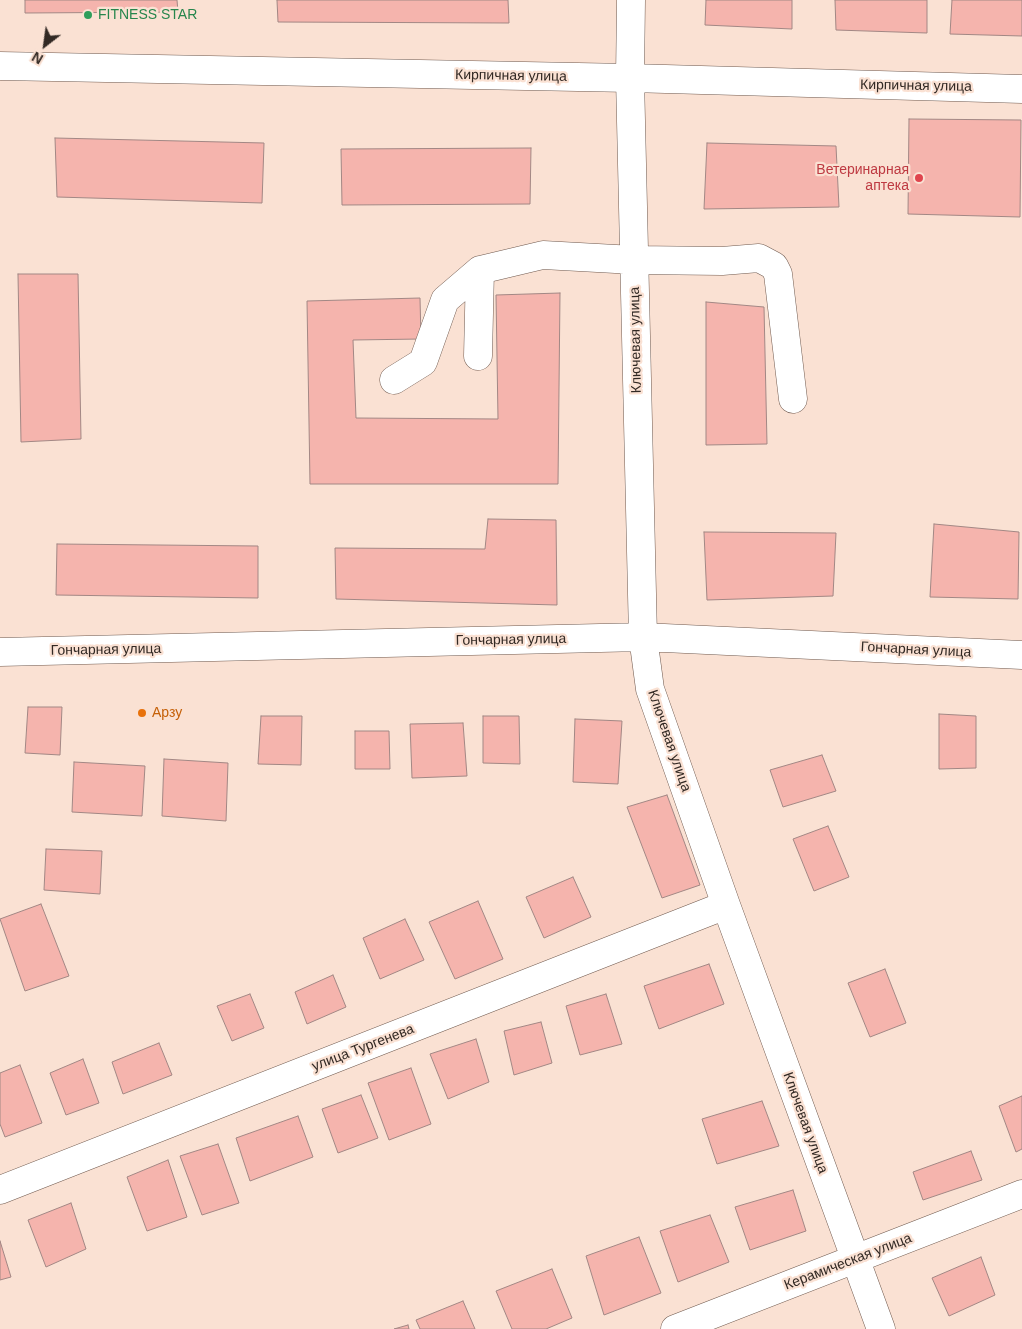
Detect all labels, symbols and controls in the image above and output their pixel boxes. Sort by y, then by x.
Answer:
place label: FITNESS STAR [98,7,197,23]
marker: FITNESS STAR [82,9,94,21]
north arrow [20,20,70,70]
text: N [29,49,46,67]
street label: Кирпичная улица [455,67,567,85]
street label: Кирпичная улица [860,77,972,95]
place label: Ветеринарная аптека [816,162,909,194]
marker: Ветеринарная аптека [913,172,925,184]
street label: Ключевая улица [627,287,645,393]
street label: Гончарная улица [456,631,566,649]
street label: Гончарная улица [860,639,972,661]
street label: Гончарная улица [51,641,161,659]
street label: Ключевая улица [644,688,694,794]
place label: Арзу [152,705,182,721]
marker: Арзу [136,707,148,719]
street label: улица Тургенева [310,1021,416,1075]
street label: Ключевая улица [779,1070,831,1176]
street label: Керамическая улица [782,1230,914,1294]

